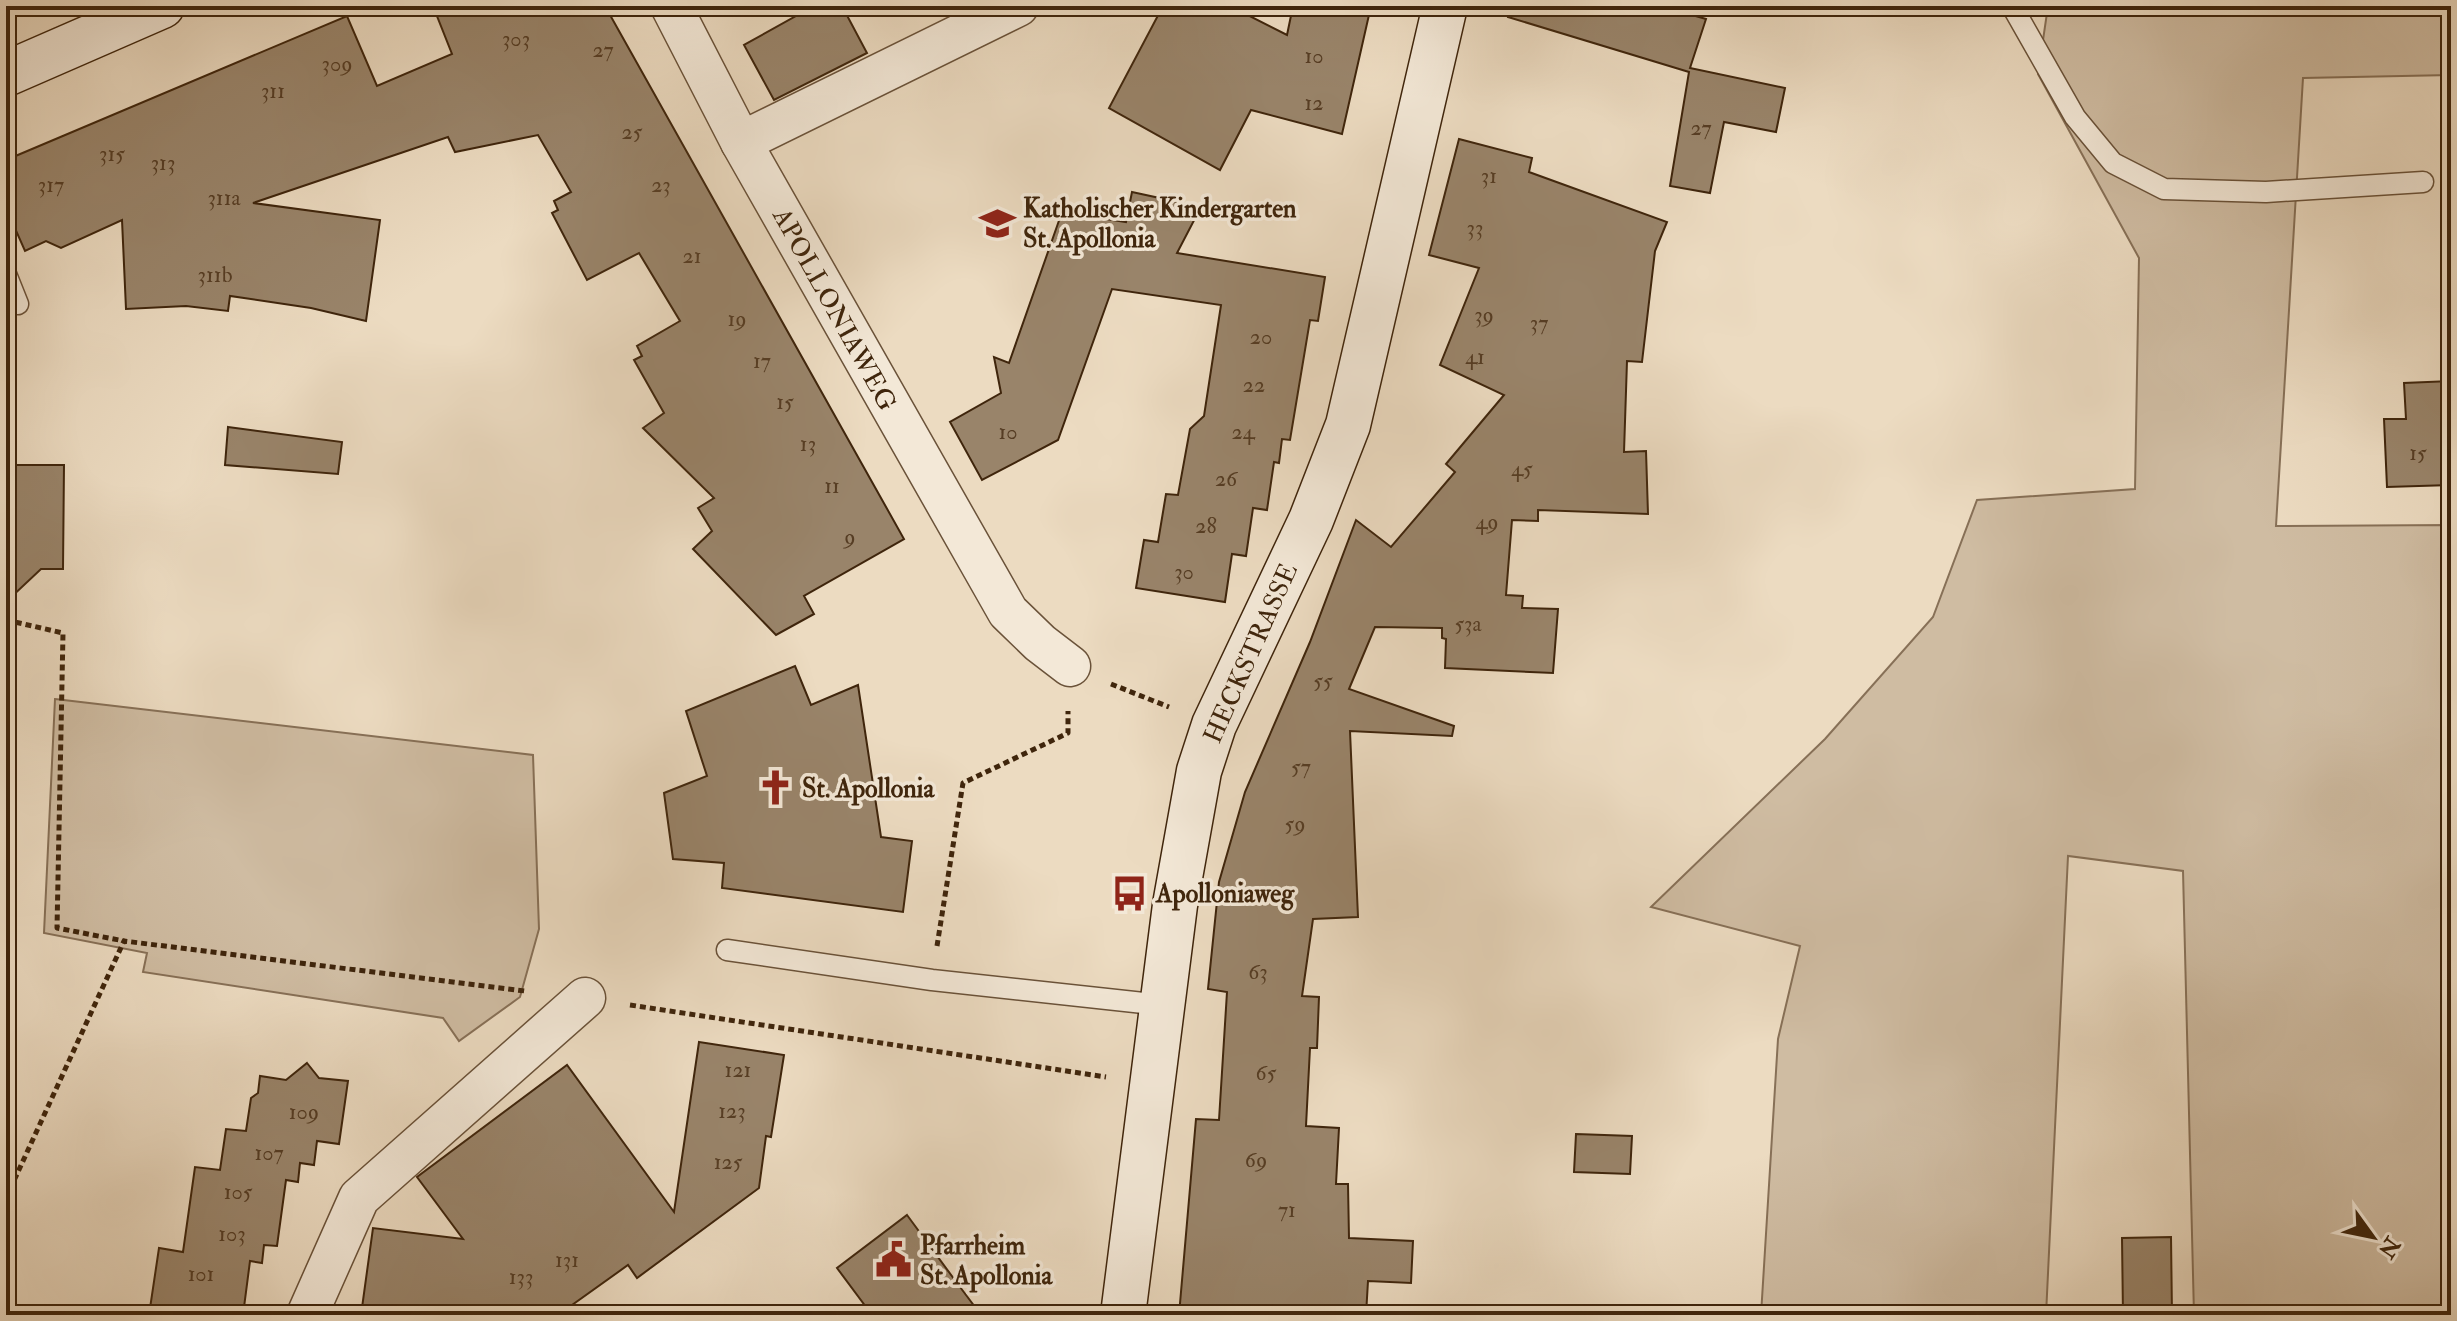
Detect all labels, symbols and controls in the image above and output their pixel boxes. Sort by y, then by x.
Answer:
house number: 303 [502,25,530,53]
house number: 27 [592,36,614,64]
house number: 10 [1304,42,1324,70]
house number: 309 [322,50,353,78]
house number: 311 [261,77,285,105]
house number: 12 [1304,89,1324,117]
house number: 27 [1690,114,1712,142]
house number: 25 [622,118,643,146]
house number: 315 [99,140,125,168]
house number: 313 [151,149,175,177]
house number: 31 [1481,162,1497,190]
house number: 317 [38,171,64,199]
house number: 23 [651,171,671,199]
house number: 311a [207,184,242,212]
place label: Katholischer Kindergarten St. Apollonia [1023,193,1297,256]
street label: APOLLONIAWEG [765,202,903,417]
school or university icon: Katholischer Kindergarten St. Apollonia [978,204,1016,242]
house number: 33 [1467,214,1483,242]
house number: 21 [682,242,702,270]
house number: 311b [198,261,233,289]
house number: 39 [1474,301,1494,329]
house number: 19 [727,305,747,333]
house number: 37 [1530,309,1548,337]
house number: 20 [1250,323,1272,351]
house number: 41 [1465,343,1485,371]
house number: 17 [753,347,771,375]
house number: 22 [1243,371,1265,399]
house number: 15 [776,388,794,416]
house number: 10 [998,418,1018,446]
house number: 24 [1231,418,1256,446]
house number: 13 [800,430,816,458]
house number: 15 [2409,439,2427,467]
house number: 45 [1511,455,1533,483]
house number: 26 [1215,465,1239,493]
house number: 11 [824,472,840,500]
house number: 49 [1475,508,1499,536]
house number: 28 [1195,512,1217,540]
house number: 9 [842,523,856,551]
house number: 30 [1174,558,1194,586]
street label: HECKSTRASSE [1197,558,1305,748]
house number: 53a [1454,610,1483,638]
house number: 55 [1313,667,1333,695]
house number: 57 [1291,753,1311,781]
church icon: St. Apollonia [757,769,795,807]
place label: St. Apollonia [802,773,936,806]
house number: 59 [1285,810,1305,838]
bus stop icon: Apolloniaweg [1111,874,1149,912]
place label: Apolloniaweg [1155,878,1295,911]
house number: 63 [1248,958,1268,986]
house number: 121 [725,1056,751,1084]
house number: 65 [1256,1059,1277,1087]
house number: 123 [718,1097,746,1125]
house number: 109 [289,1098,319,1126]
house number: 107 [254,1139,284,1167]
house number: 69 [1245,1146,1267,1174]
house number: 125 [714,1148,743,1176]
house number: 105 [224,1178,253,1206]
house number: 71 [1278,1196,1296,1224]
north arrow [2333,1197,2413,1277]
house number: 103 [218,1220,246,1248]
place label: Pfarrheim St. Apollonia [920,1230,1054,1293]
text: N [2372,1231,2407,1263]
public building icon: Pfarrheim St. Apollonia [875,1241,913,1279]
house number: 131 [555,1246,579,1274]
house number: 101 [188,1260,214,1288]
house number: 133 [509,1263,533,1291]

